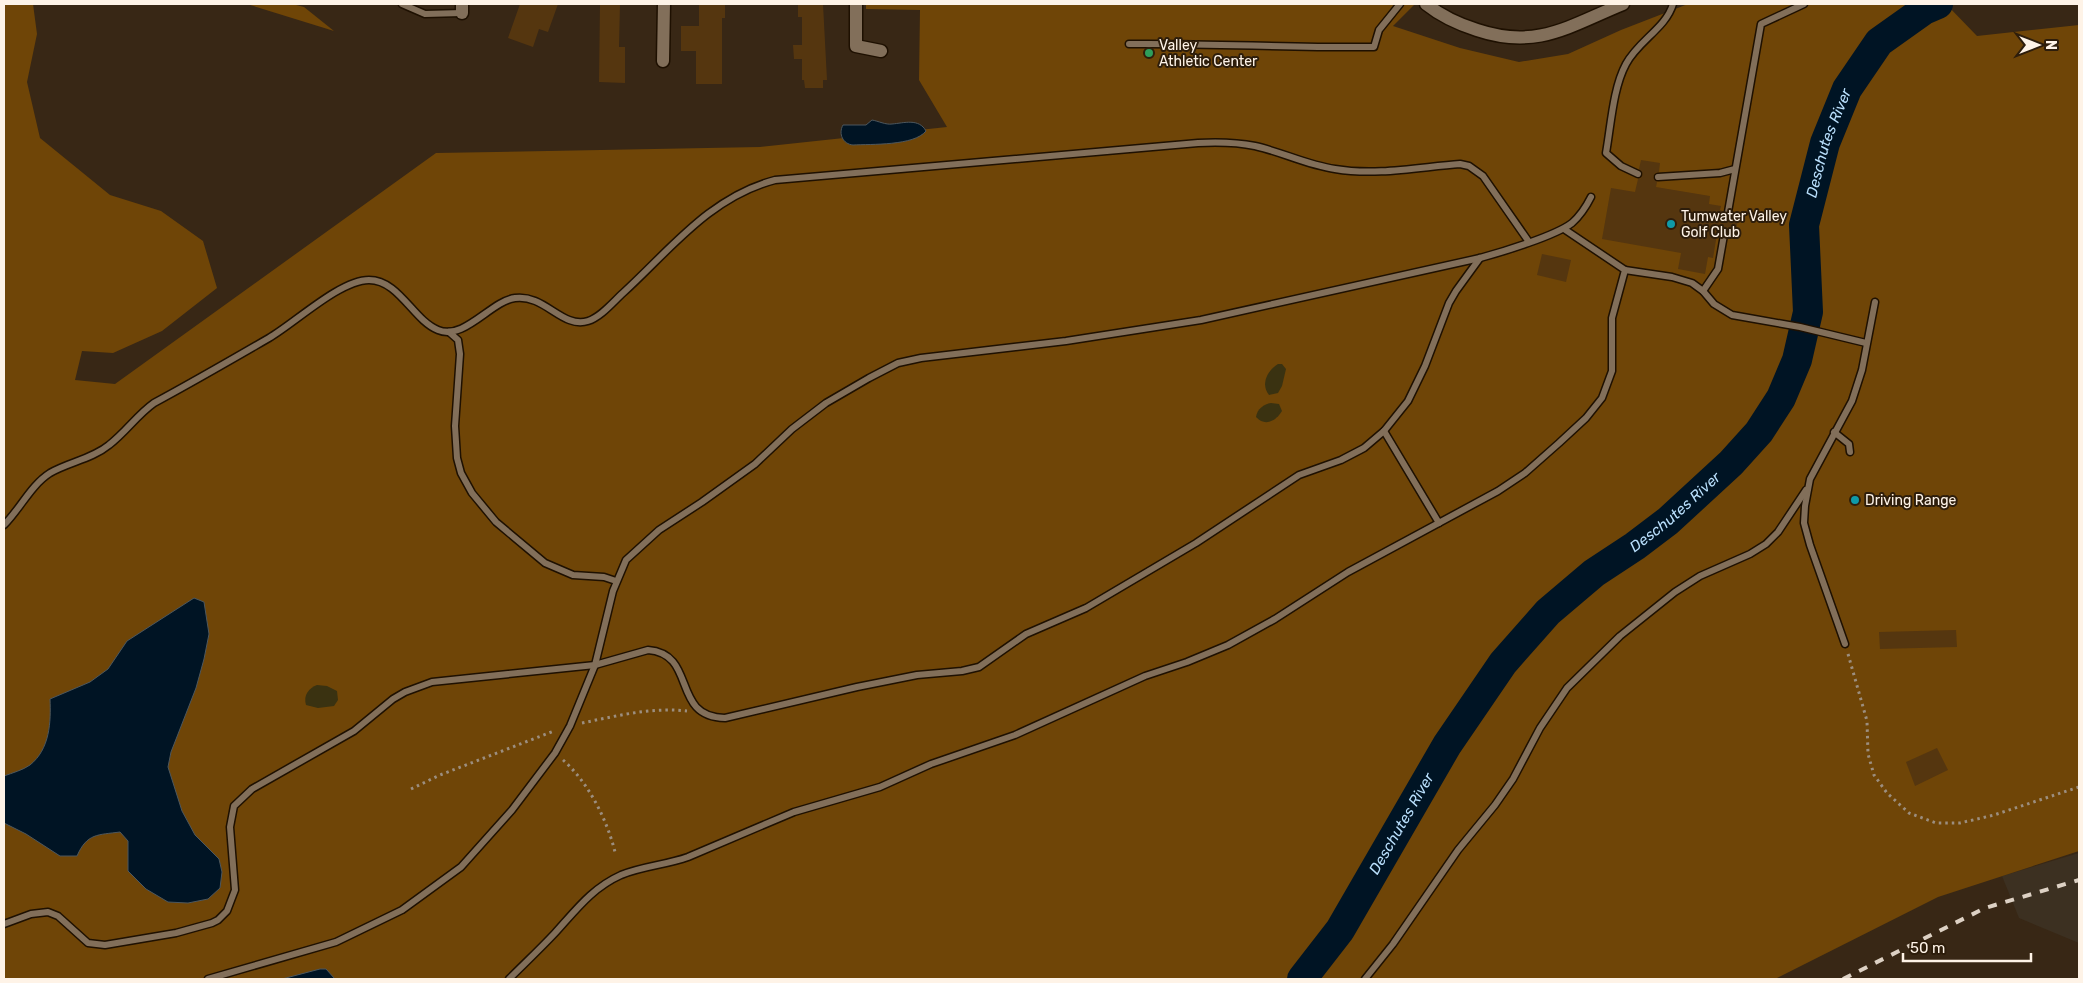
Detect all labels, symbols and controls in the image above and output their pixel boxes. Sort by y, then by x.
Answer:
north arrow [2013,20,2063,70]
place label: Valley Athletic Center [1159,37,1258,70]
text: N [2042,40,2059,50]
marker: Valley Athletic Center [1143,47,1155,59]
water label: Deschutes River [1802,85,1856,199]
place label: Tumwater Valley Golf Club [1681,208,1787,241]
marker: Tumwater Valley Golf Club [1665,218,1677,230]
water label: Deschutes River [1626,467,1725,556]
place label: Driving Range [1865,492,1957,509]
marker: Driving Range [1849,494,1861,506]
water label: Deschutes River [1365,769,1439,877]
scale bar [1903,930,2030,962]
text: 50 m [1910,939,1945,957]

